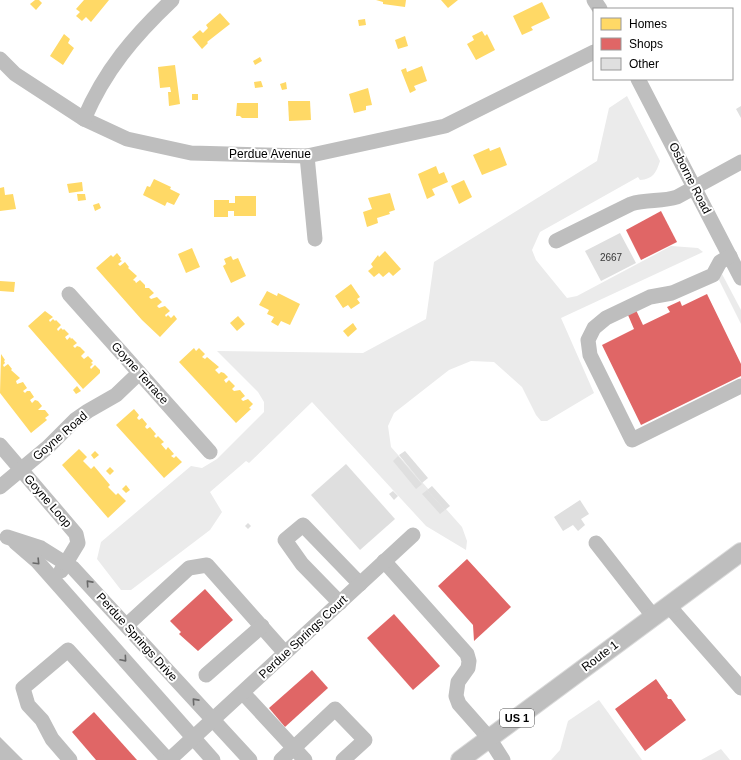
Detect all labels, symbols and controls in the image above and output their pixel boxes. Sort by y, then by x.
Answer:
legend [593,8,733,80]
text: Homes [629,17,667,31]
text: Shops [629,37,663,51]
text: Other [629,57,659,71]
street label: Osborne Road [666,140,714,216]
street label: Perdue Avenue [229,147,311,161]
house number: 2667 [600,252,623,263]
street label: Goyne Terrace [109,339,172,407]
street label: Goyne Road [30,409,90,463]
street label: Goyne Loop [21,472,75,531]
one-way arrow [33,557,40,565]
one-way arrow [87,581,94,588]
street label: Perdue Springs Drive [94,590,181,684]
street label: Perdue Springs Court [256,592,350,681]
street label: Route 1 [579,638,621,674]
one-way arrow [119,654,126,662]
one-way arrow [193,698,200,705]
road number: US 1 [500,709,534,727]

